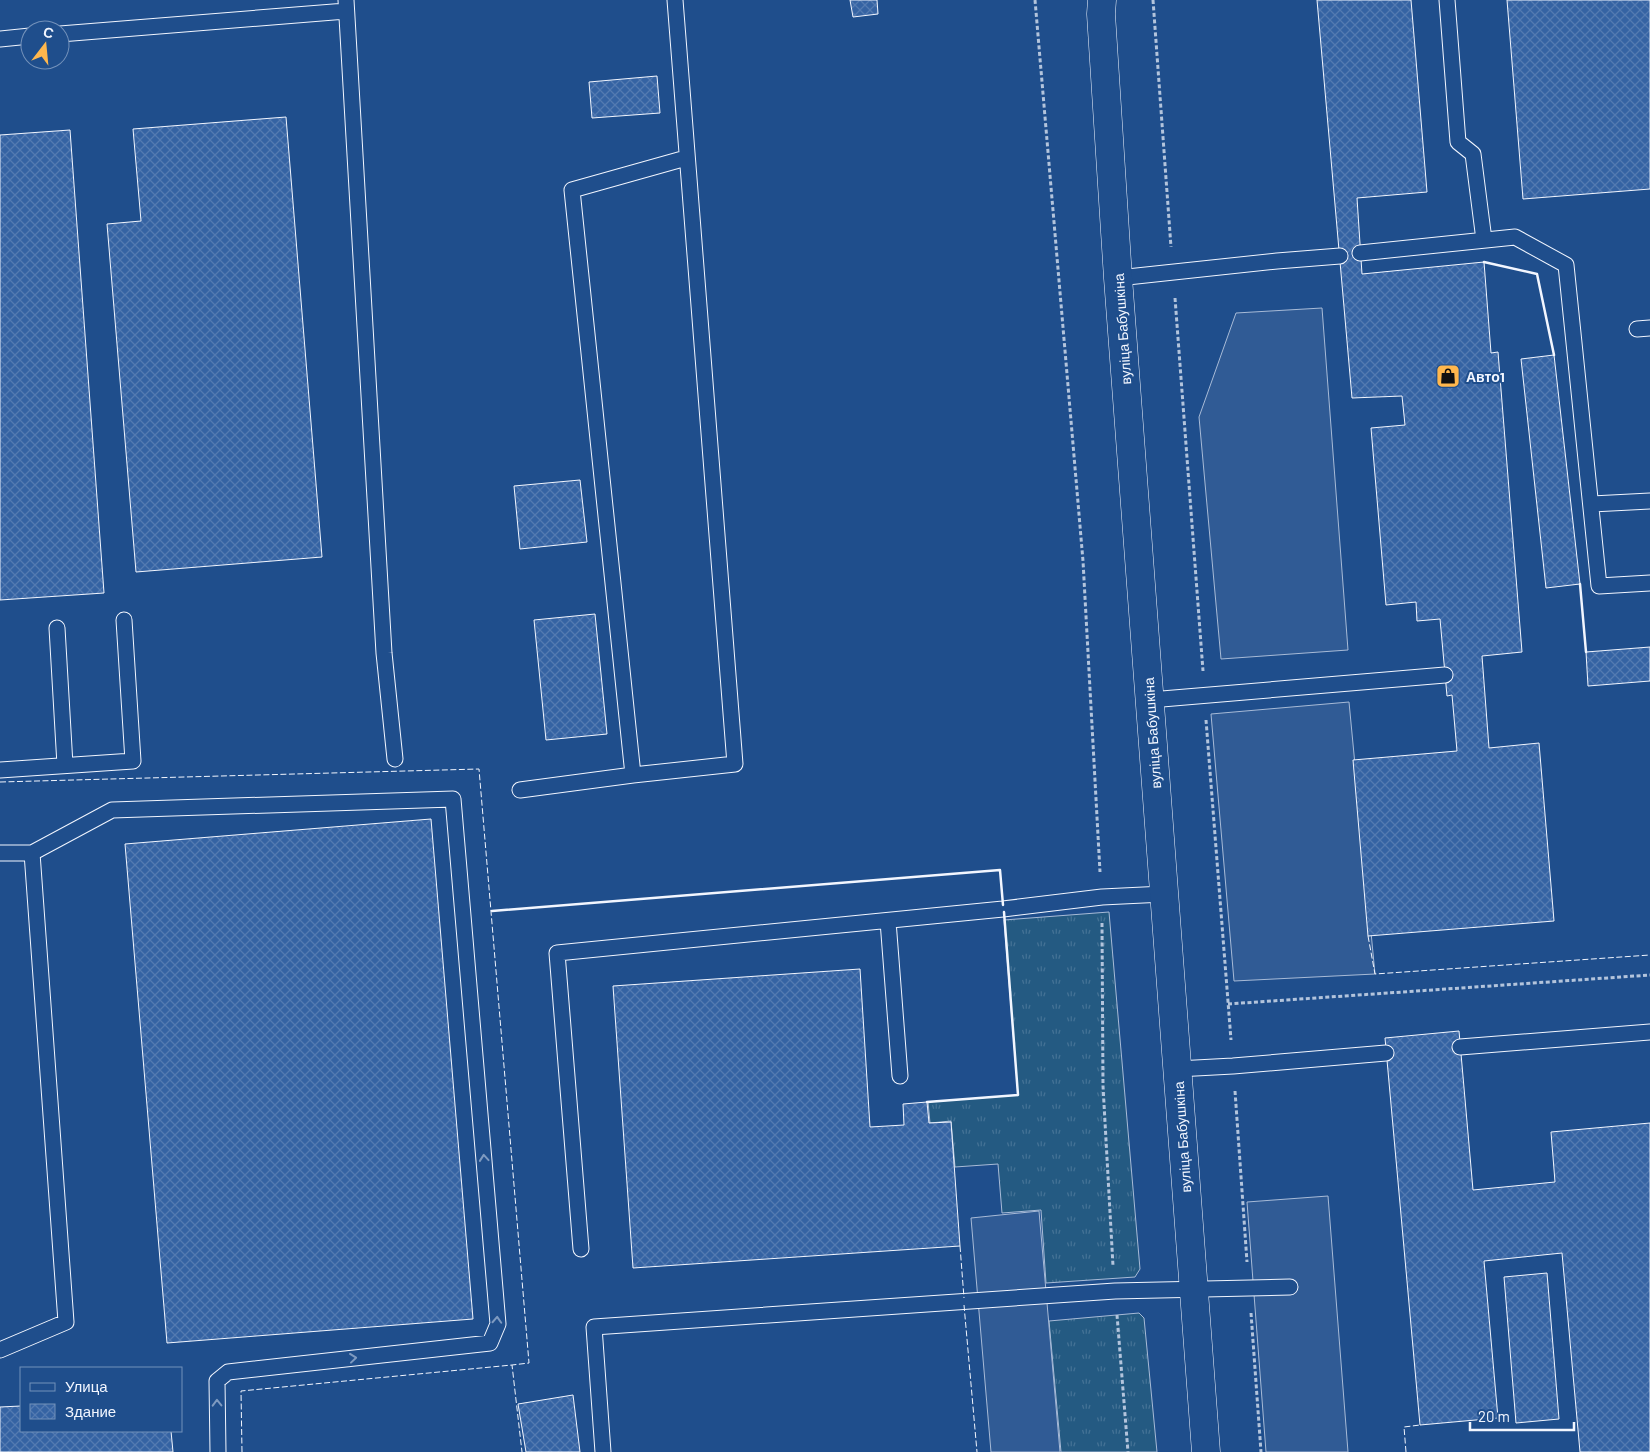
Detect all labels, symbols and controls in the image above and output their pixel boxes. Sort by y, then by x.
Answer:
north arrow [20,20,70,70]
text: С [42,22,56,42]
street label: вуліца Бабушкіна [1110,273,1134,385]
shop icon: Авто1 [1435,363,1461,389]
place label: Авто1 [1466,368,1505,385]
street label: вуліца Бабушкіна [1140,677,1164,789]
street label: вуліца Бабушкіна [1170,1081,1194,1193]
one-way arrow [479,1154,490,1162]
one-way arrow [491,1315,502,1323]
one-way arrow [349,1353,357,1364]
legend [20,1367,182,1432]
text: Улица [65,1377,108,1395]
one-way arrow [212,1399,222,1407]
scale bar [1470,1400,1574,1432]
text: Здание [65,1402,116,1420]
text: 20 m [1478,1407,1510,1425]

